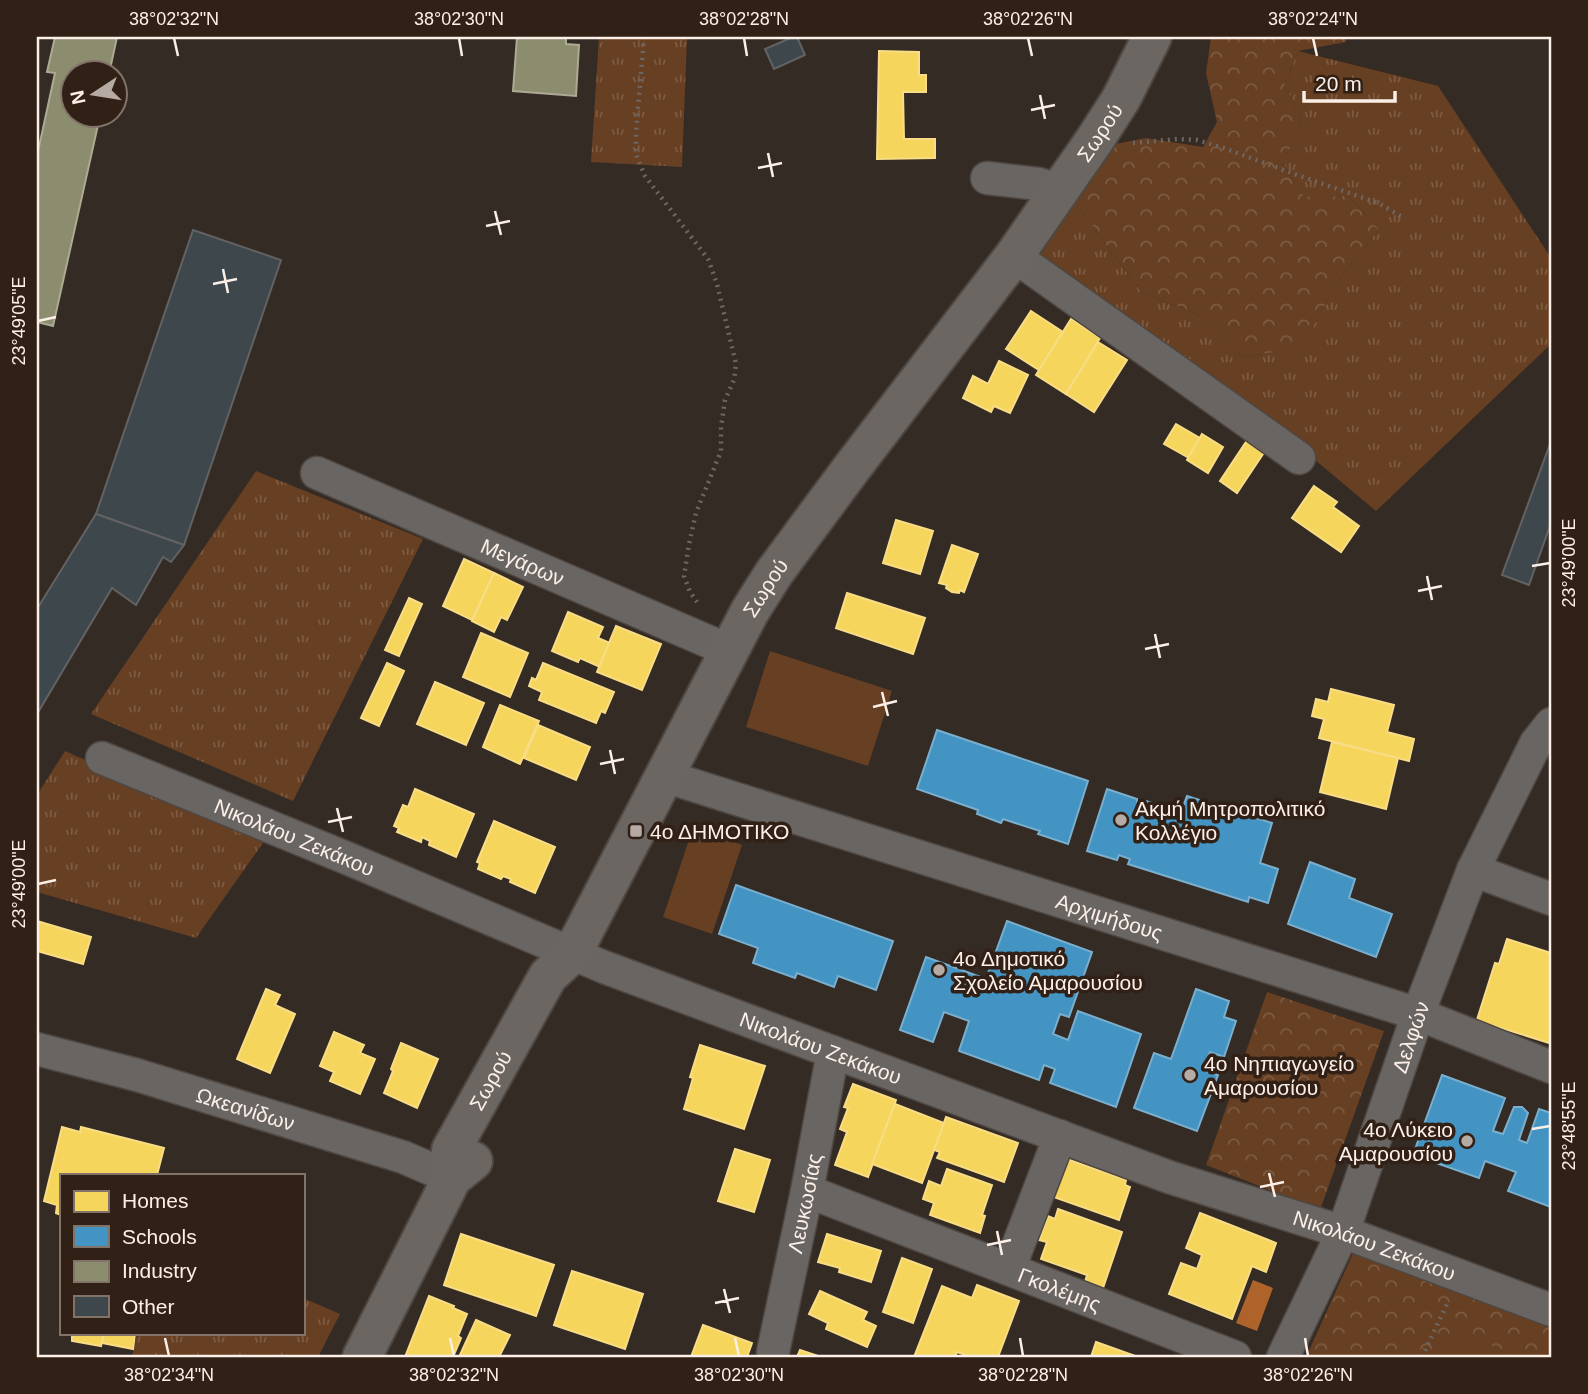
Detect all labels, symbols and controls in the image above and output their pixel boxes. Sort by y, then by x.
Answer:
text: 38°02'32"N [129,9,219,29]
text: 38°02'30"N [414,9,504,29]
text: 38°02'28"N [699,9,789,29]
text: 38°02'26"N [983,9,1073,29]
text: 38°02'24"N [1268,9,1358,29]
north arrow [60,60,130,130]
scale bar [1304,60,1396,104]
text: 20 m [1315,72,1362,95]
text: N [66,89,90,106]
street label: Σωρού [1072,99,1127,166]
text: 23°49'05"E [9,276,29,366]
text: 23°49'00"E [1559,518,1579,608]
street label: Μεγάρων [478,534,568,590]
street label: Σωρού [738,554,792,621]
street label: Νικολάου Ζεκάκου [211,794,378,880]
place label: Ακμή Μητροπολιτικό Κολλέγιο [1135,797,1325,844]
marker: Ακμή Μητροπολιτικό Κολλέγιο [1113,812,1129,828]
place label: 4ο ΔΗΜΟΤΙΚΟ [650,820,789,843]
marker: 4ο ΔΗΜΟΤΙΚΟ [628,823,644,839]
text: 23°49'00"E [9,839,29,929]
street label: Αρχιμήδους [1053,889,1165,944]
place label: 4ο Δημοτικό Σχολείο Αμαρουσίου [953,947,1143,994]
marker: 4ο Δημοτικό Σχολείο Αμαρουσίου [931,962,947,978]
street label: Δελφών [1387,998,1433,1076]
street label: Νικολάου Ζεκάκου [737,1007,905,1088]
street label: Σωρού [464,1046,516,1114]
place label: 4ο Νηπιαγωγείο Αμαρουσίου [1204,1052,1354,1099]
marker: 4ο Νηπιαγωγείο Αμαρουσίου [1182,1067,1198,1083]
text: 23°48'55"E [1559,1081,1579,1171]
street label: Ωκεανίδων [194,1083,298,1134]
place label: 4ο Λύκειο Αμαρουσίου [1339,1118,1453,1165]
marker: 4ο Λύκειο Αμαρουσίου [1459,1133,1475,1149]
street label: Λευκωσίας [783,1151,825,1255]
legend [60,1174,304,1334]
text: Homes [122,1189,189,1212]
street label: Νικολάου Ζεκάκου [1291,1206,1459,1285]
text: Schools [122,1225,197,1248]
text: Industry [122,1259,197,1282]
street label: Γκολέμης [1015,1263,1104,1315]
text: Other [122,1295,175,1318]
text: 38°02'34"N [124,1365,214,1385]
text: 38°02'32"N [409,1365,499,1385]
text: 38°02'30"N [694,1365,784,1385]
text: 38°02'28"N [978,1365,1068,1385]
text: 38°02'26"N [1263,1365,1353,1385]

